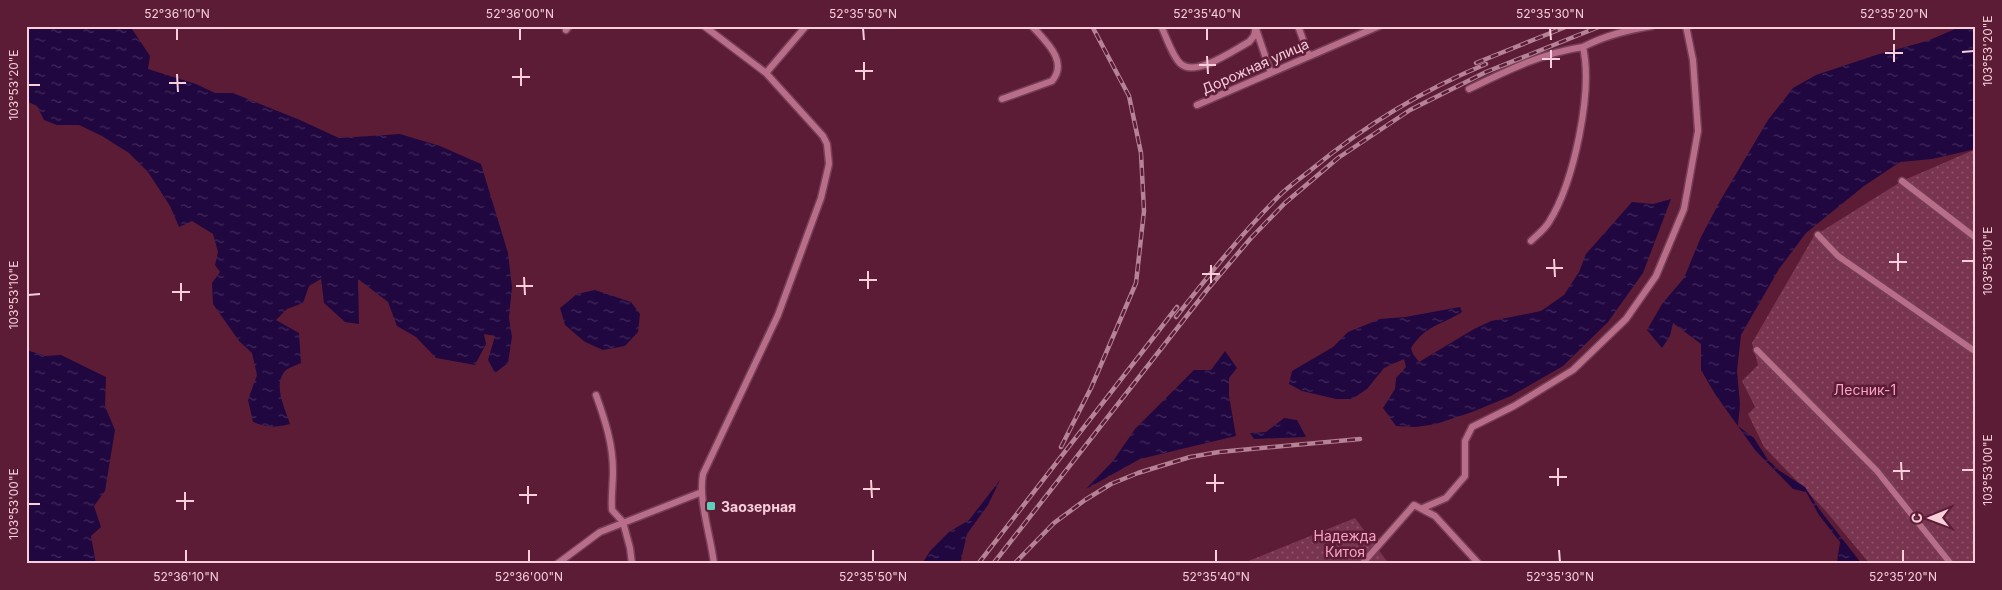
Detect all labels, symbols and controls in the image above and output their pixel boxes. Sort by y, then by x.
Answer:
text: 52°36'10"N [144,6,210,21]
text: 52°36'00"N [486,6,554,21]
text: 52°35'50"N [829,6,897,21]
text: 52°35'40"N [1173,6,1241,21]
text: 52°35'30"N [1516,6,1584,21]
text: 52°35'20"N [1860,6,1928,21]
text: 103°53'20"E [1980,15,1995,87]
street label: Дорожная улица [1199,35,1311,97]
text: 103°53'20"E [6,49,21,121]
text: 103°53'10"E [1980,227,1995,295]
text: 103°53'10"E [6,261,21,329]
park label: Лесник-1 [1834,381,1896,398]
text: 103°53'00"E [1980,434,1995,506]
text: 103°53'00"E [6,468,21,540]
north arrow [1904,492,1954,542]
place label: Заозерная [721,498,796,515]
marker: Заозерная [705,500,717,512]
text: С [1908,513,1925,524]
park label: Надежда Китоя [1314,527,1376,560]
text: 52°36'10"N [153,569,219,584]
text: 52°36'00"N [495,569,563,584]
text: 52°35'50"N [839,569,907,584]
text: 52°35'40"N [1182,569,1250,584]
text: 52°35'30"N [1526,569,1594,584]
text: 52°35'20"N [1869,569,1937,584]

